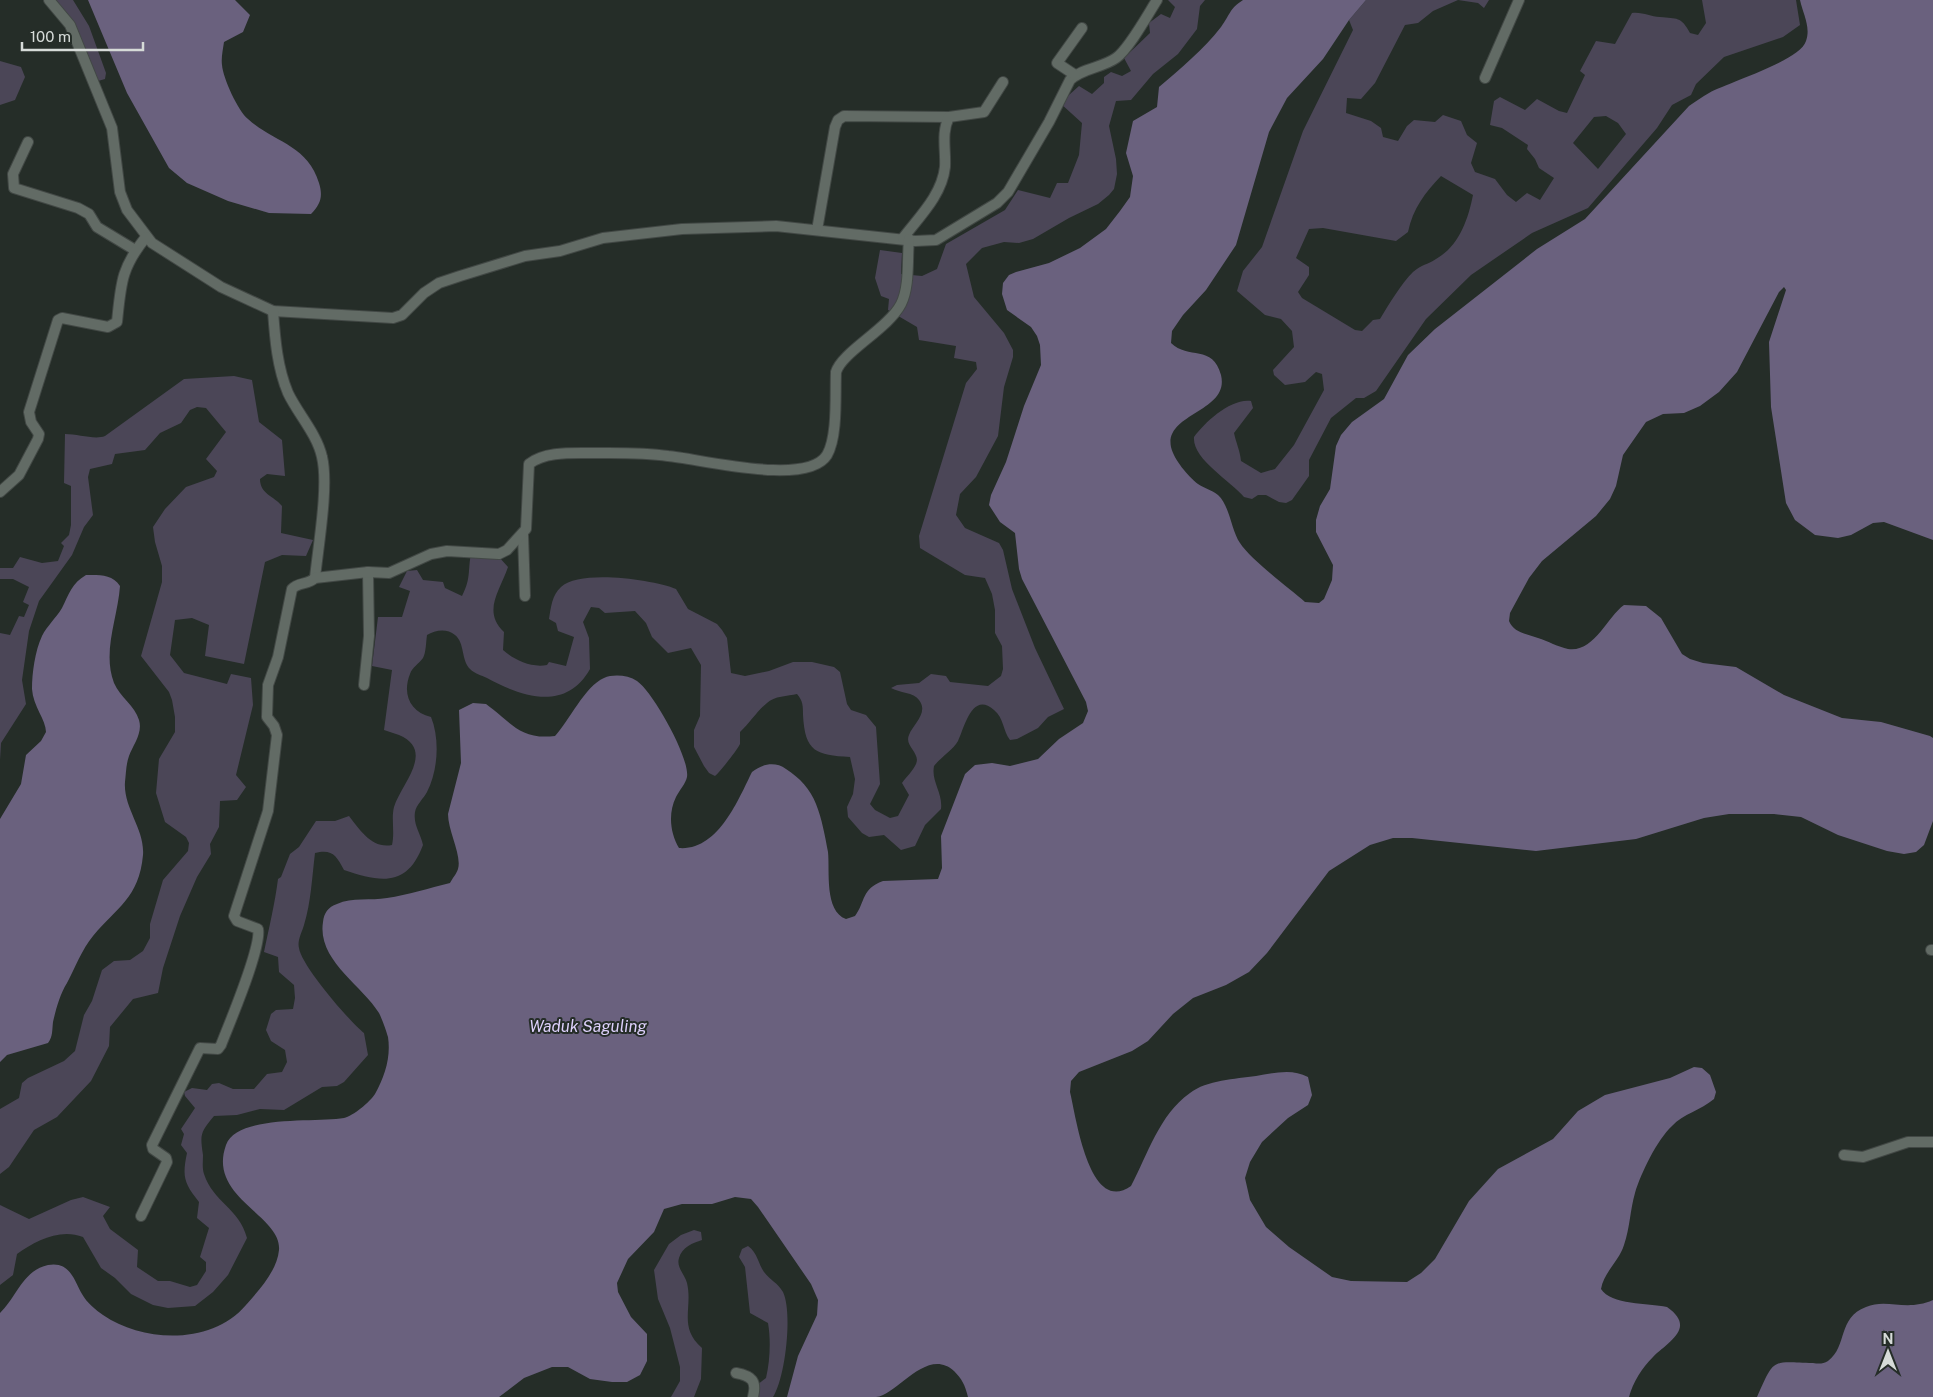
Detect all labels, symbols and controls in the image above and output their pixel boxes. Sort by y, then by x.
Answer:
scale bar [22,20,144,52]
text: 100 m [30,28,71,45]
water label: Waduk Saguling [529,1017,647,1036]
north arrow [1863,1327,1913,1377]
text: N [1883,1331,1893,1347]

